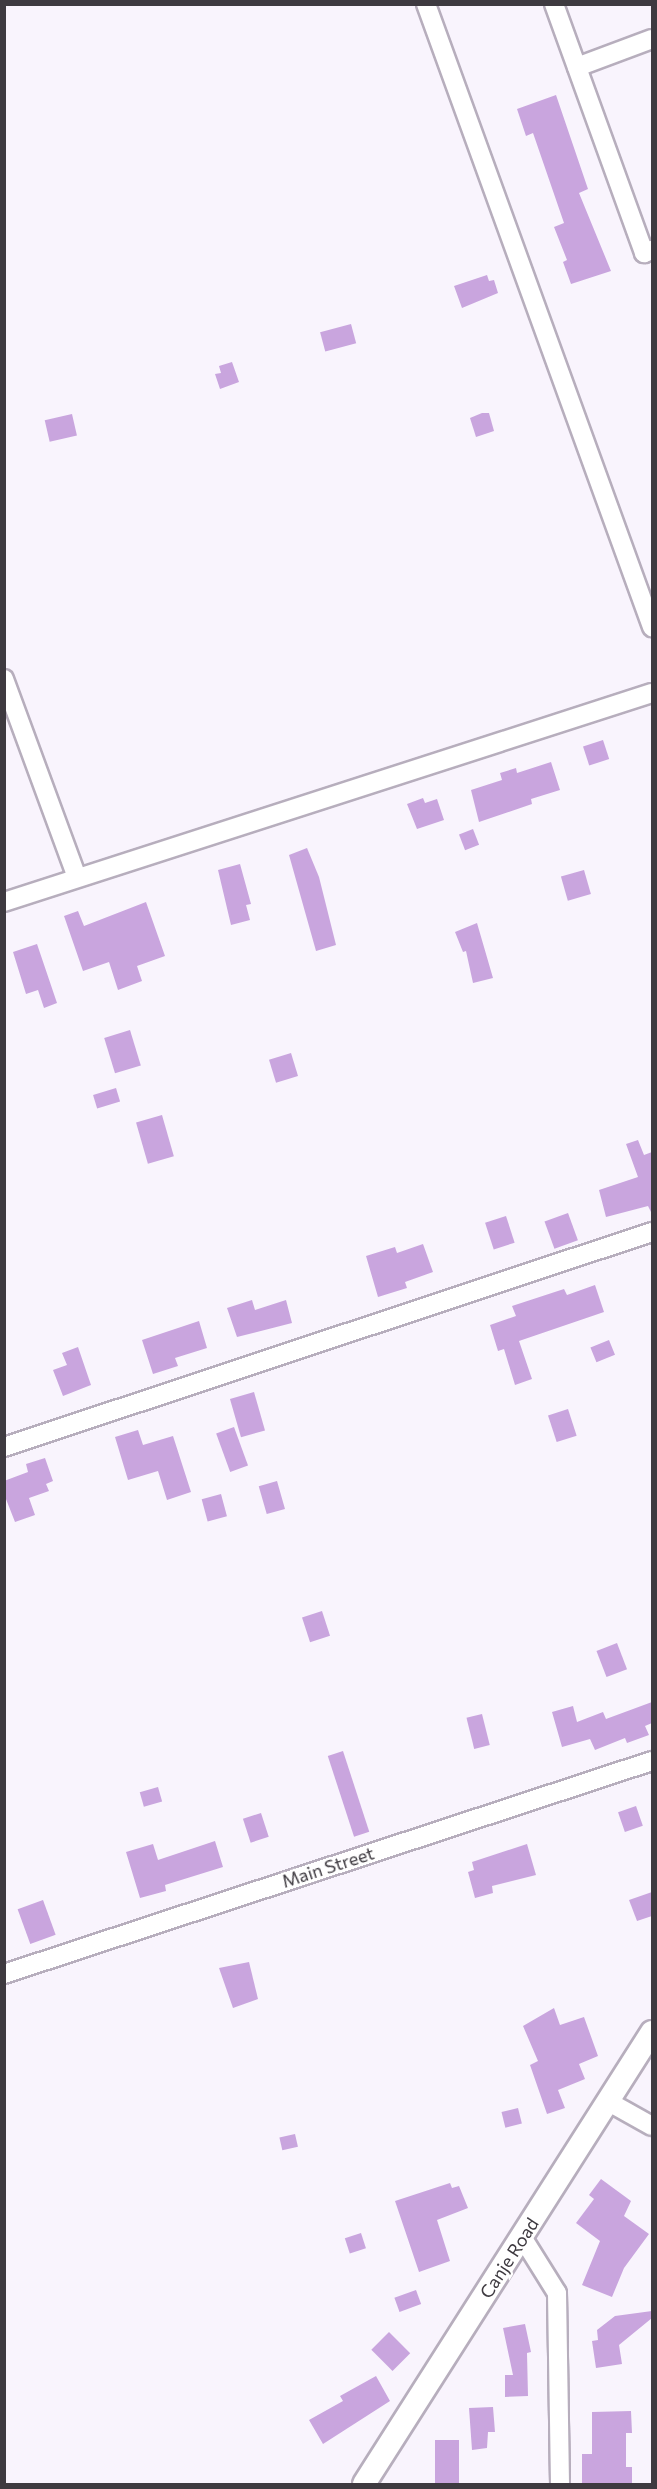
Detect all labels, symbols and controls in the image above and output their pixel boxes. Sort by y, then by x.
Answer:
street label: Main Street [279,1842,377,1892]
street label: Canje Road [475,2214,543,2302]

